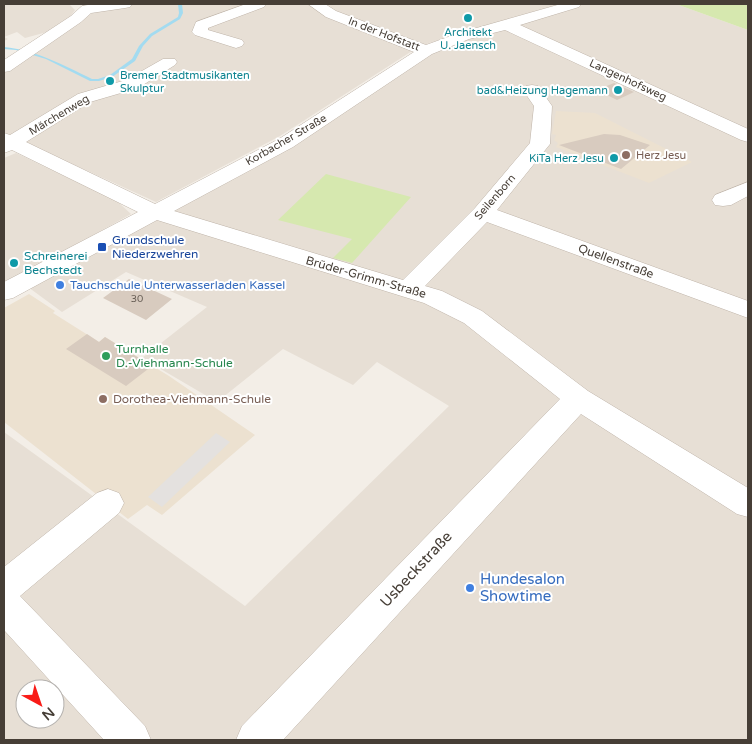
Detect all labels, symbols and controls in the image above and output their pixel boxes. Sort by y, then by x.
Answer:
marker: Architekt U. Jaensch [462,12,474,24]
street label: In der Hofstatt [346,14,422,54]
place label: Architekt U. Jaensch [440,26,496,52]
street label: Langenhofsweg [587,56,669,104]
place label: Bremer Stadtmusikanten Skulptur [120,69,250,95]
marker: Bremer Stadtmusikanten Skulptur [104,75,116,87]
place label: bad&Heizung Hagemann [477,84,608,97]
marker: bad&Heizung Hagemann [612,84,624,96]
street label: Märchenweg [26,92,92,138]
street label: Korbacher Straße [243,112,329,168]
marker: Herz Jesu [620,149,632,161]
place label: Herz Jesu [636,149,686,162]
place label: KiTa Herz Jesu [529,152,604,165]
marker: KiTa Herz Jesu [608,152,620,164]
street label: Seilenborn [472,172,518,222]
place label: Grundschule Niederzwehren [112,233,198,261]
marker: Grundschule Niederzwehren [96,241,108,253]
street label: Quellenstraße [576,241,656,281]
place label: Schreinerei Bechstedt [24,249,88,277]
street label: Brüder-Grimm-Straße [304,253,428,301]
marker: Schreinerei Bechstedt [8,257,20,269]
place label: Tauchschule Unterwasserladen Kassel [70,278,285,292]
marker: Tauchschule Unterwasserladen Kassel [54,279,66,291]
house number: 30 [131,293,143,305]
place label: Turnhalle D.-Viehmann-Schule [116,342,233,370]
marker: Turnhalle D.-Viehmann-Schule [100,350,112,362]
place label: Dorothea-Viehmann-Schule [113,392,271,406]
marker: Dorothea-Viehmann-Schule [97,393,109,405]
street label: Usbeckstraße [376,527,456,611]
place label: Hundesalon Showtime [480,570,565,605]
marker: Hundesalon Showtime [464,582,476,594]
north arrow [15,679,65,729]
text: N [38,703,58,724]

